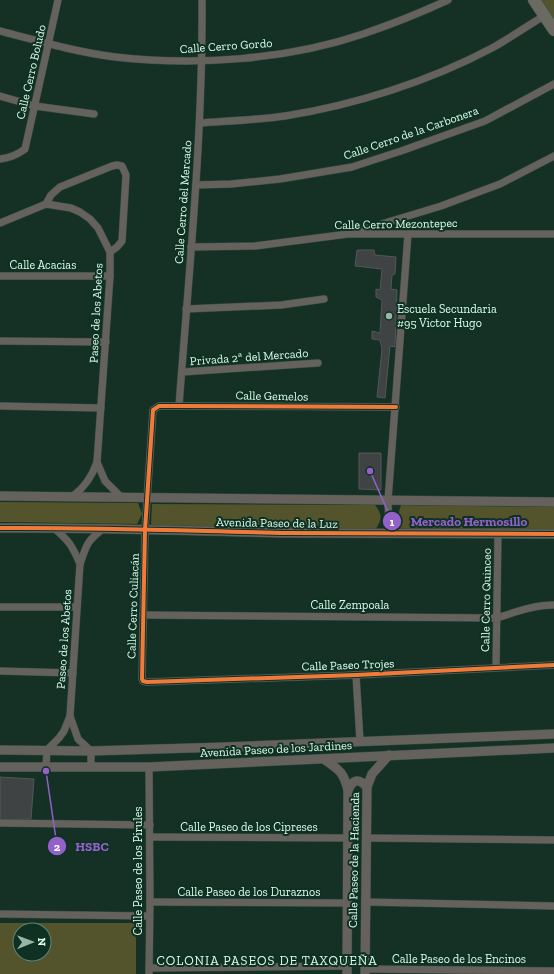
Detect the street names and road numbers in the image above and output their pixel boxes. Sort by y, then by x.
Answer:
street label: Calle Cerro Boludo [13,23,49,121]
street label: Calle Cerro Gordo [179,36,273,56]
street label: Calle Cerro de la Carbonera [342,103,481,163]
street label: Calle Cerro del Mercado [172,140,194,264]
street label: Calle Cerro Mezontepec [334,216,458,232]
street label: Calle Acacias [10,258,76,272]
street label: Paseo de los Abetos [86,263,106,363]
street label: Privada 2ª del Mercado [189,346,309,368]
street label: Calle Gemelos [235,388,309,404]
street label: Avenida Paseo de la Luz [216,515,338,531]
street label: Calle Cerro Quinceo [478,548,494,652]
street label: Calle Cerro Culiacán [124,553,142,659]
street label: Paseo de los Abetos [54,589,74,689]
street label: Calle Zempoala [311,598,390,612]
street label: Calle Paseo Trojes [301,656,395,675]
street label: Avenida Paseo de los Jardines [200,738,352,760]
street label: Calle Paseo de la Hacienda [346,792,362,928]
street label: Calle Paseo de los Pirules [131,806,145,936]
street label: Calle Paseo de los Cipreses [180,820,318,834]
street label: Calle Paseo de los Duraznos [178,885,320,899]
street label: Calle Paseo de los Encinos [392,952,526,966]

